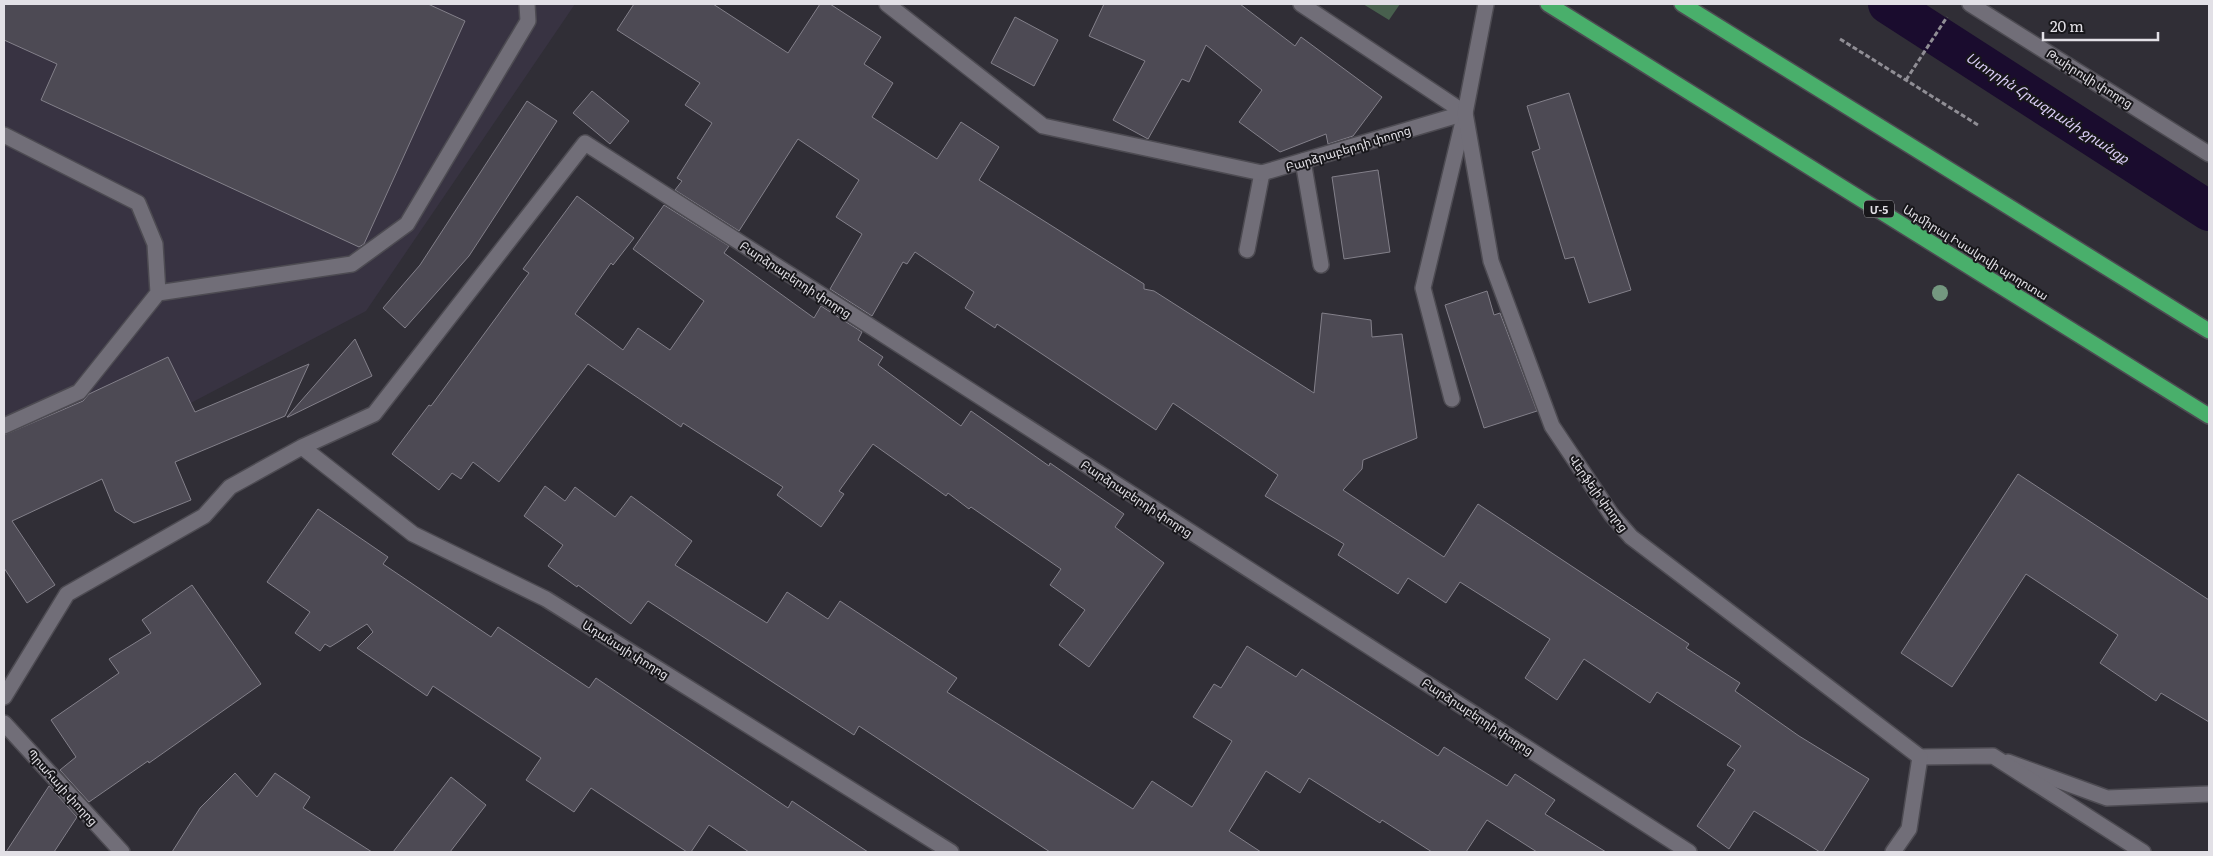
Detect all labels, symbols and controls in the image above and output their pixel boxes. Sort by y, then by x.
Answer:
scale bar [2043,10,2158,42]
text: 20 m [2050,14,2084,37]
street label: Թաիրովի փողոց [2043,44,2137,112]
water label: Ստորին Հրազդանի ջրանցք [1962,47,2134,168]
street label: Բարձրաբերդի փողոց [1283,120,1413,176]
road number: Մ-5 [1864,200,1894,218]
street label: Ադմիրալ Իսակովի պողոտա [1900,200,2052,304]
street label: Բարձրաբերդի փողոց [736,236,856,322]
street label: Վերֆելի փողոց [1565,451,1633,535]
street label: Բարձրաբերդի փողոց [1077,455,1197,541]
street label: Ադանայի փողոց [579,615,673,683]
street label: Բարձրաբերդի փողոց [1418,673,1538,759]
street label: Պրահայի փողոց [24,745,102,829]

